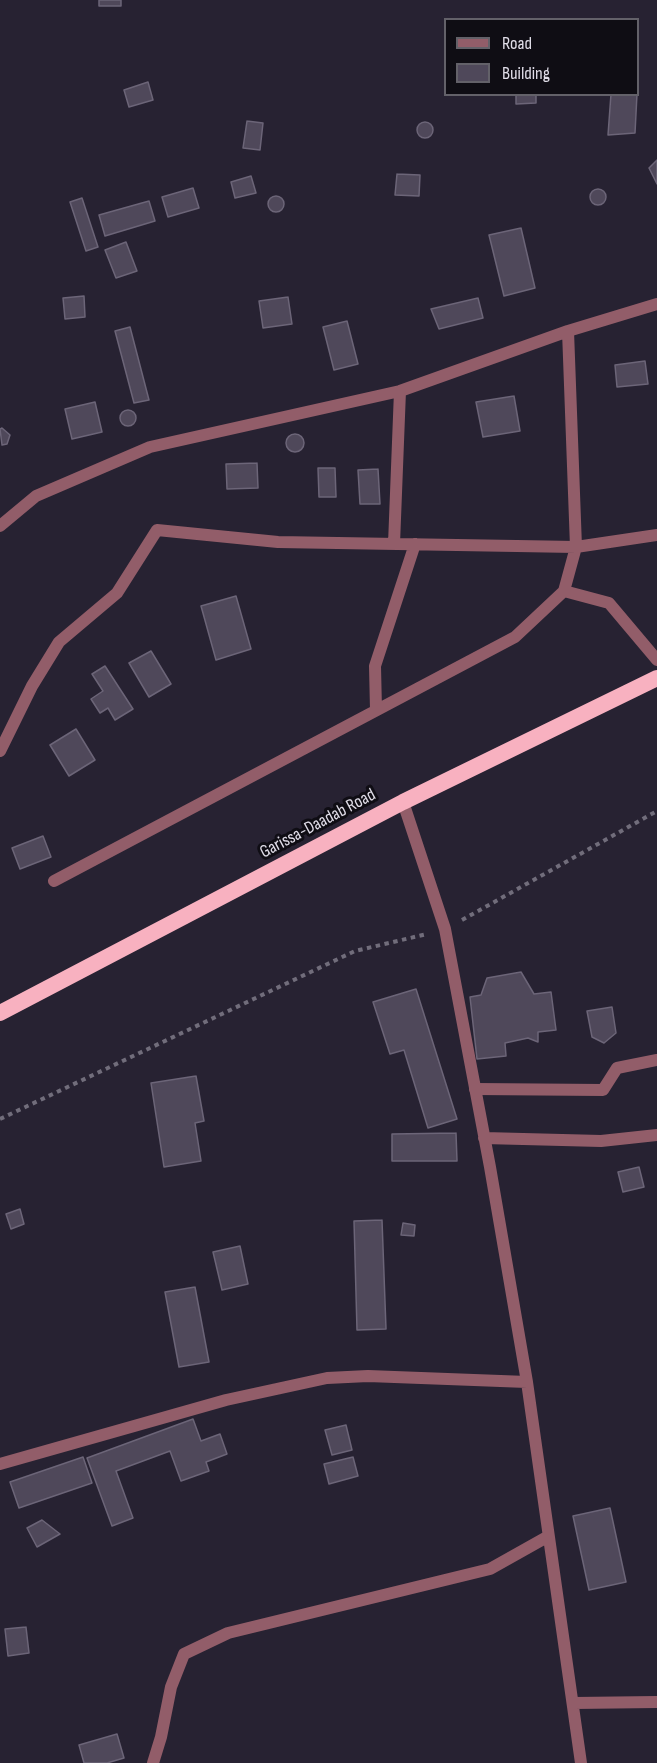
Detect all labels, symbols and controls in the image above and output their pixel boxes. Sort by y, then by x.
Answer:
legend [444,18,639,96]
text: Road [502,33,532,54]
text: Building [502,63,550,84]
street label: Garissa-Daadab Road [256,784,380,864]

